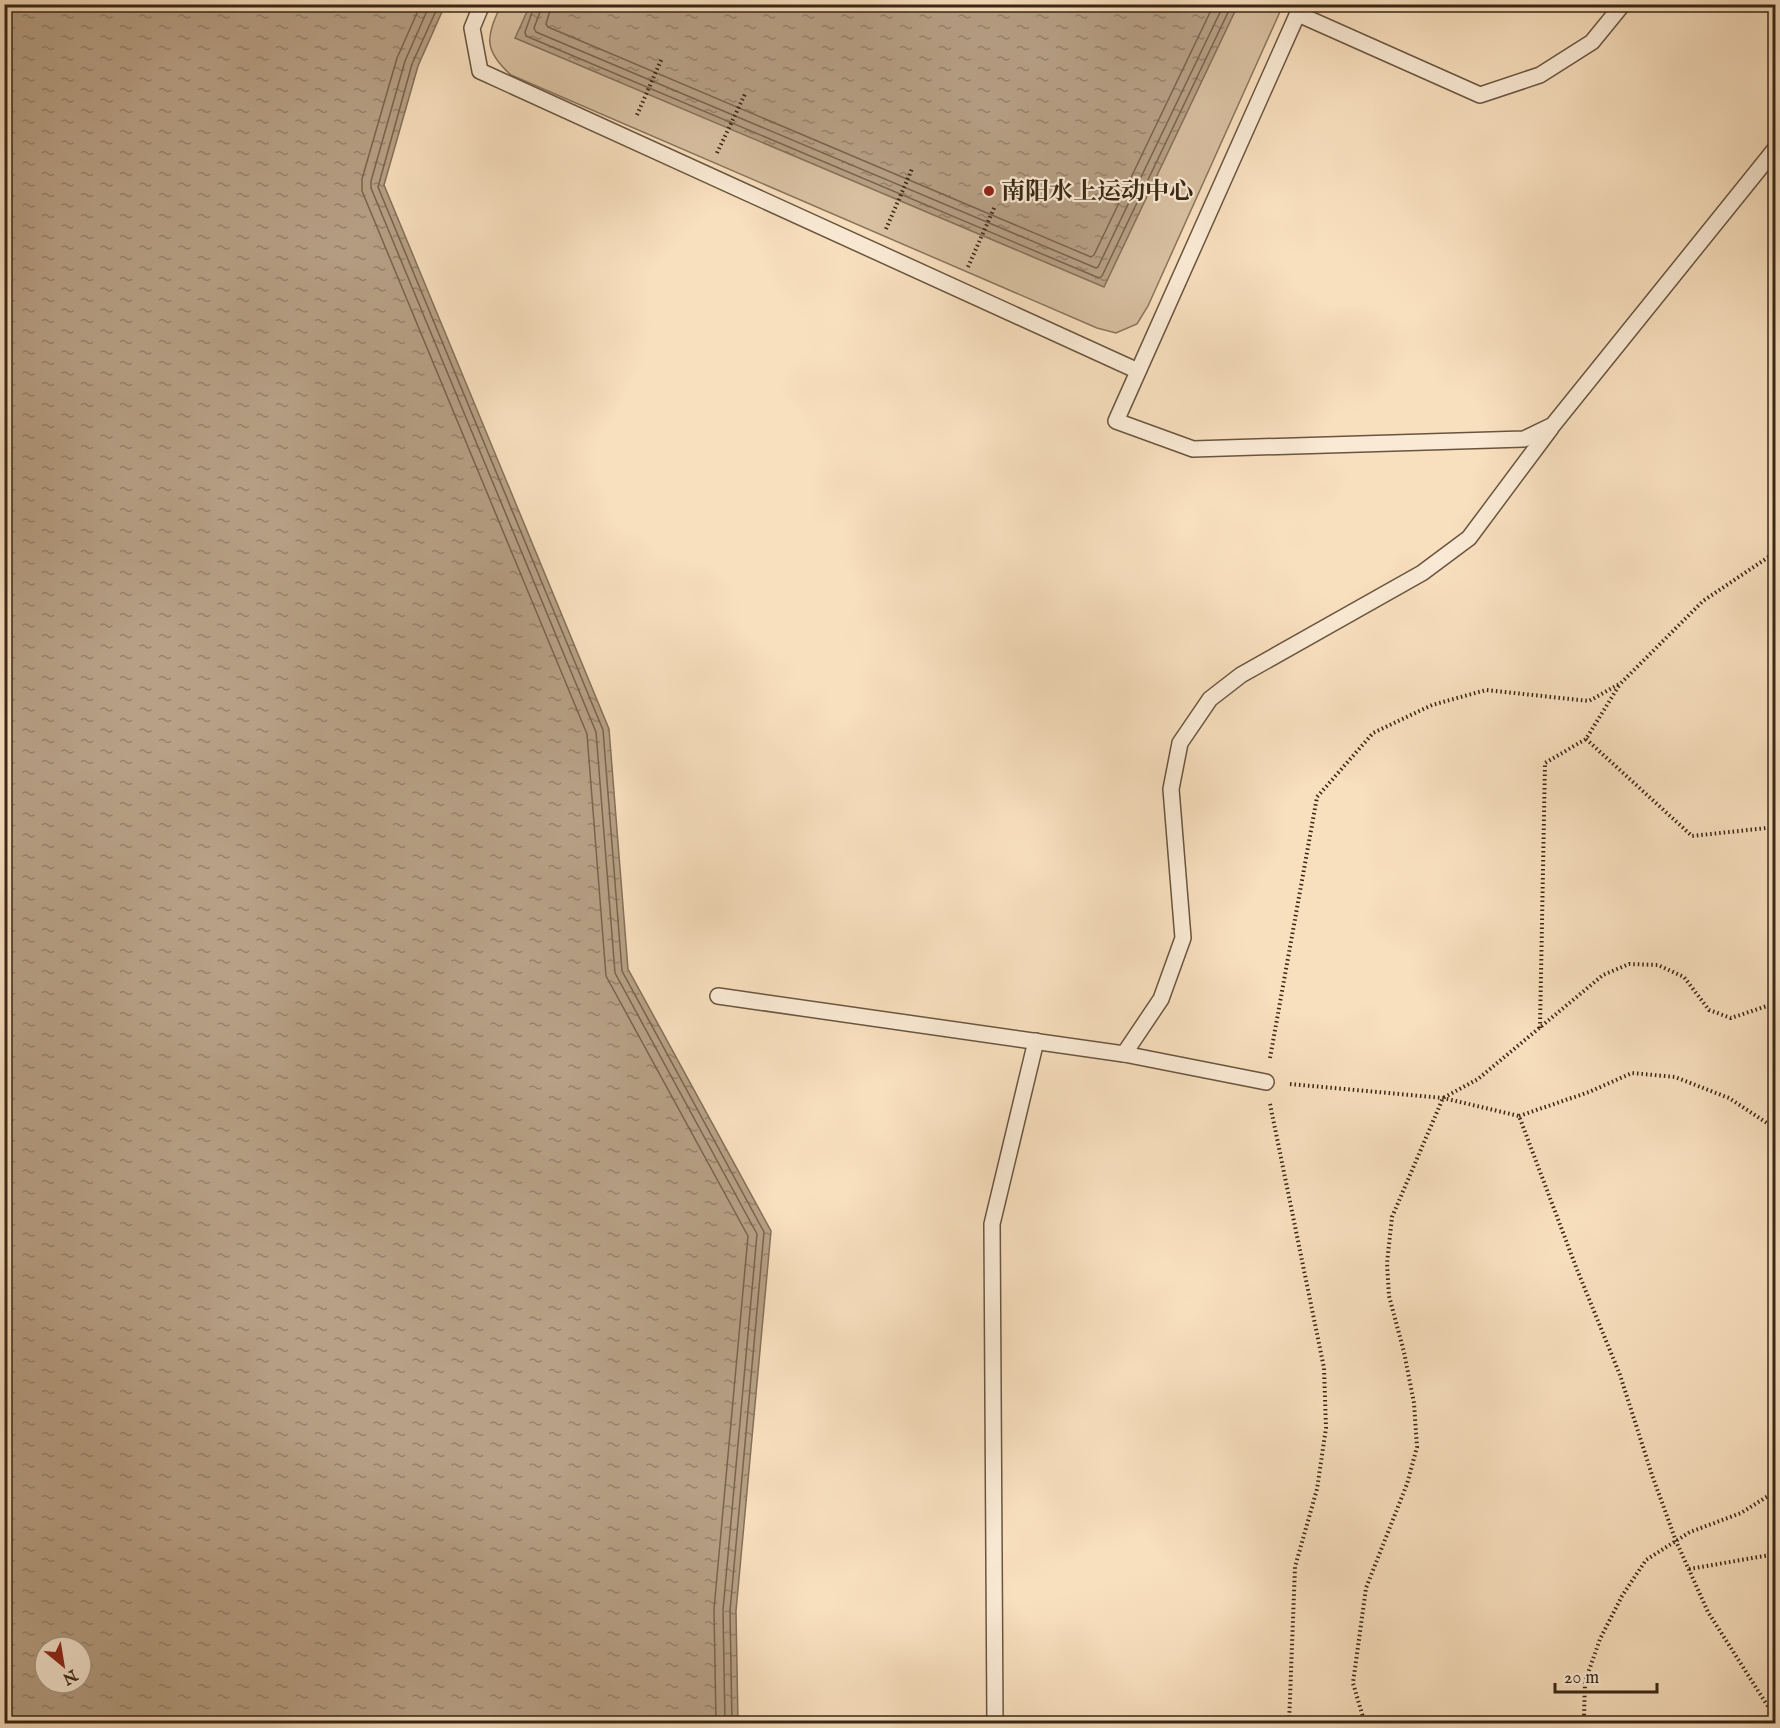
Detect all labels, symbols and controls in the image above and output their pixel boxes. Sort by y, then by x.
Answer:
place label: 南阳水上运动中心 [1001,177,1193,208]
marker: 南阳水上运动中心 [982,184,996,198]
north arrow [33,1635,93,1695]
scale bar [1555,1656,1657,1694]
text: N [58,1664,81,1688]
text: 20 m [1564,1667,1599,1690]

